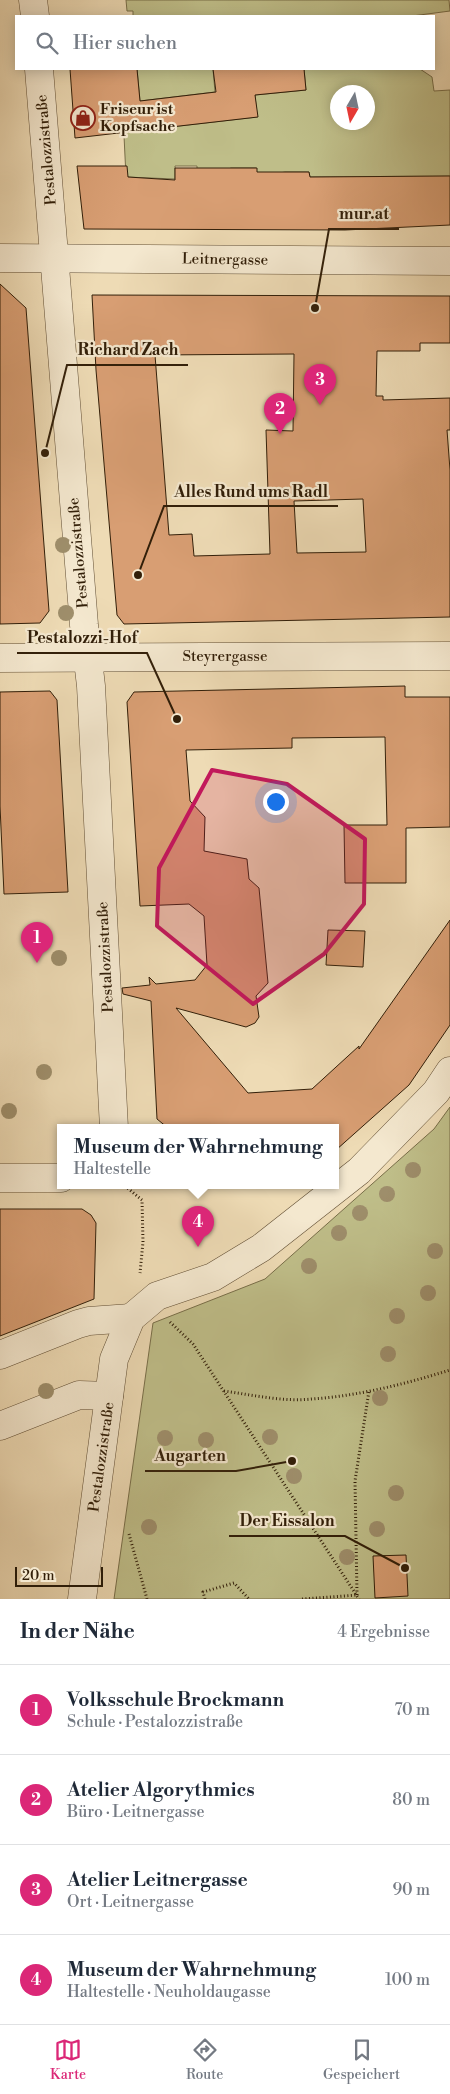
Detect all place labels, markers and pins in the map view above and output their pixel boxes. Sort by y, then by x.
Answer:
place label: Friseur ist Kopfsache [100,100,175,136]
shop icon: Friseur ist Kopfsache [70,105,96,131]
callout: mur.at [329,198,399,229]
callout: Richard Zach [67,334,188,365]
pin: 3 [304,364,336,405]
pin: 2 [264,393,296,434]
callout: Alles Rund ums Radl [164,475,338,506]
callout: Pestalozzi-Hof [17,622,147,653]
pin: 1 [21,922,53,963]
pin: 4 [182,1206,214,1247]
callout: Augarten [145,1440,236,1471]
callout: Der Eissalon [229,1505,345,1536]

